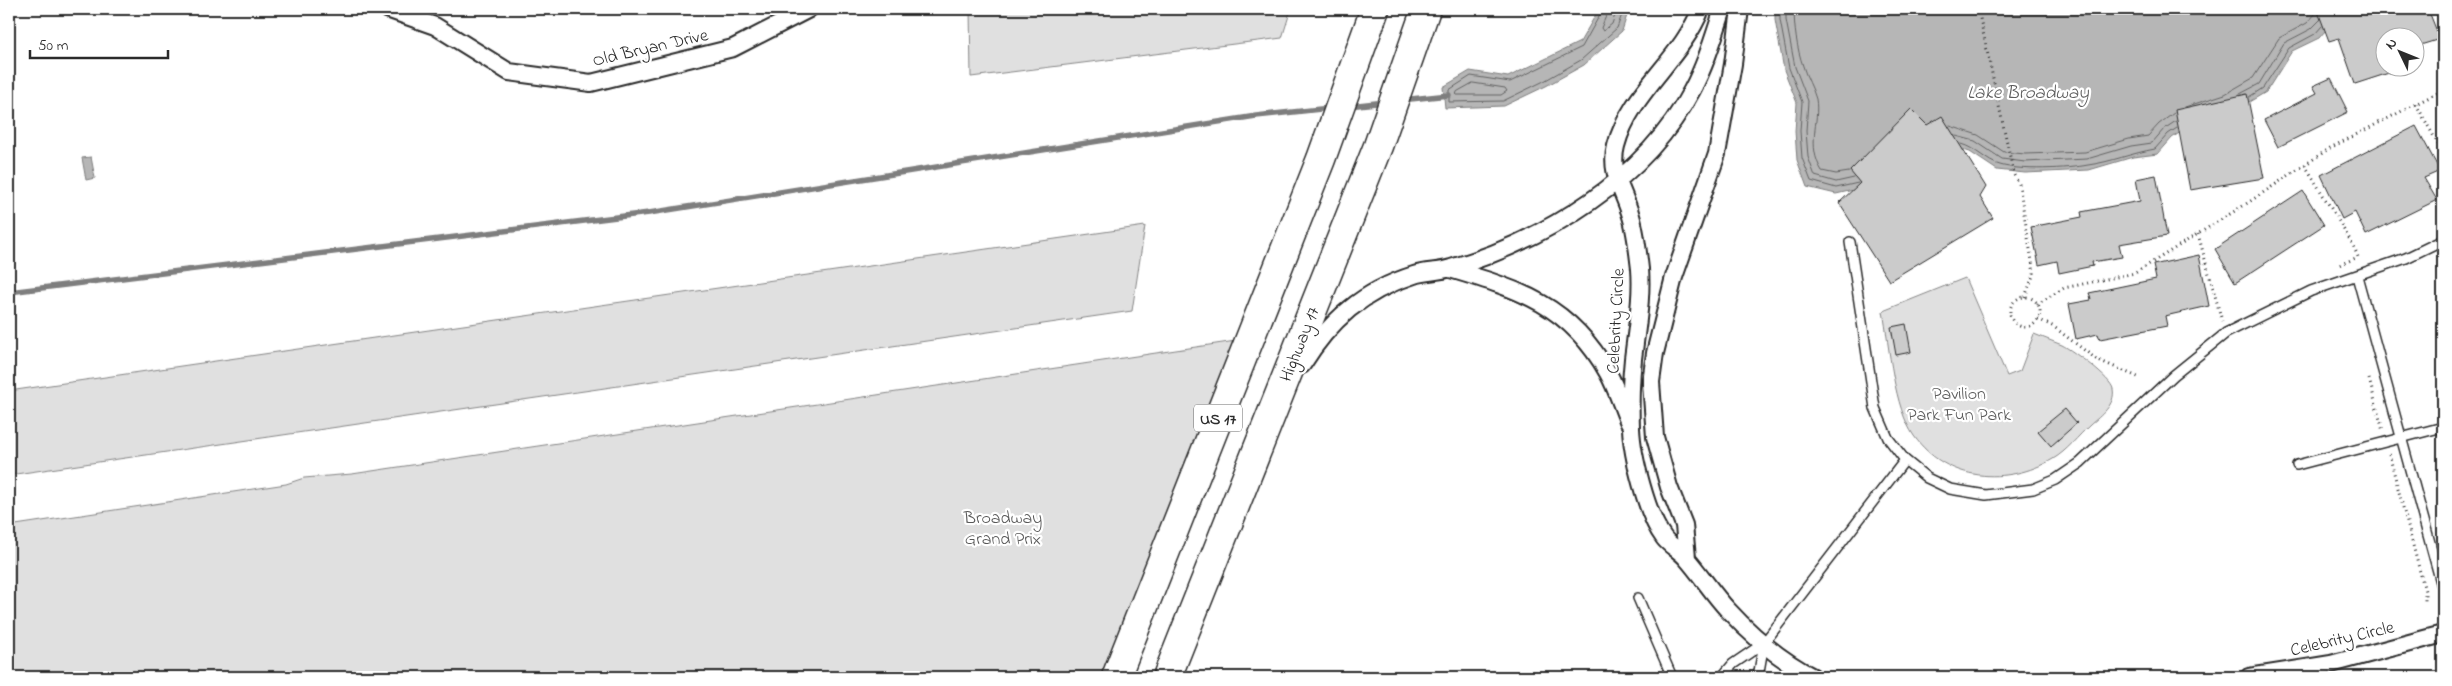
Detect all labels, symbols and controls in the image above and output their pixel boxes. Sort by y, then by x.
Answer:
street label: Old Bryan Drive [590,23,712,75]
scale bar [30,28,168,60]
north arrow [2374,28,2424,78]
text: N [2381,34,2402,55]
text: 50 m [38,35,69,57]
water label: Lake Broadway [1967,80,2089,107]
street label: Celebrity Circle [1601,267,1633,375]
street label: Highway 17 [1274,303,1329,387]
park label: Pavilion Park Fun Park [1907,382,2011,429]
road number: US 17 [1194,404,1242,432]
park label: Broadway Grand Prix [963,506,1042,553]
street label: Celebrity Circle [2288,615,2398,665]

